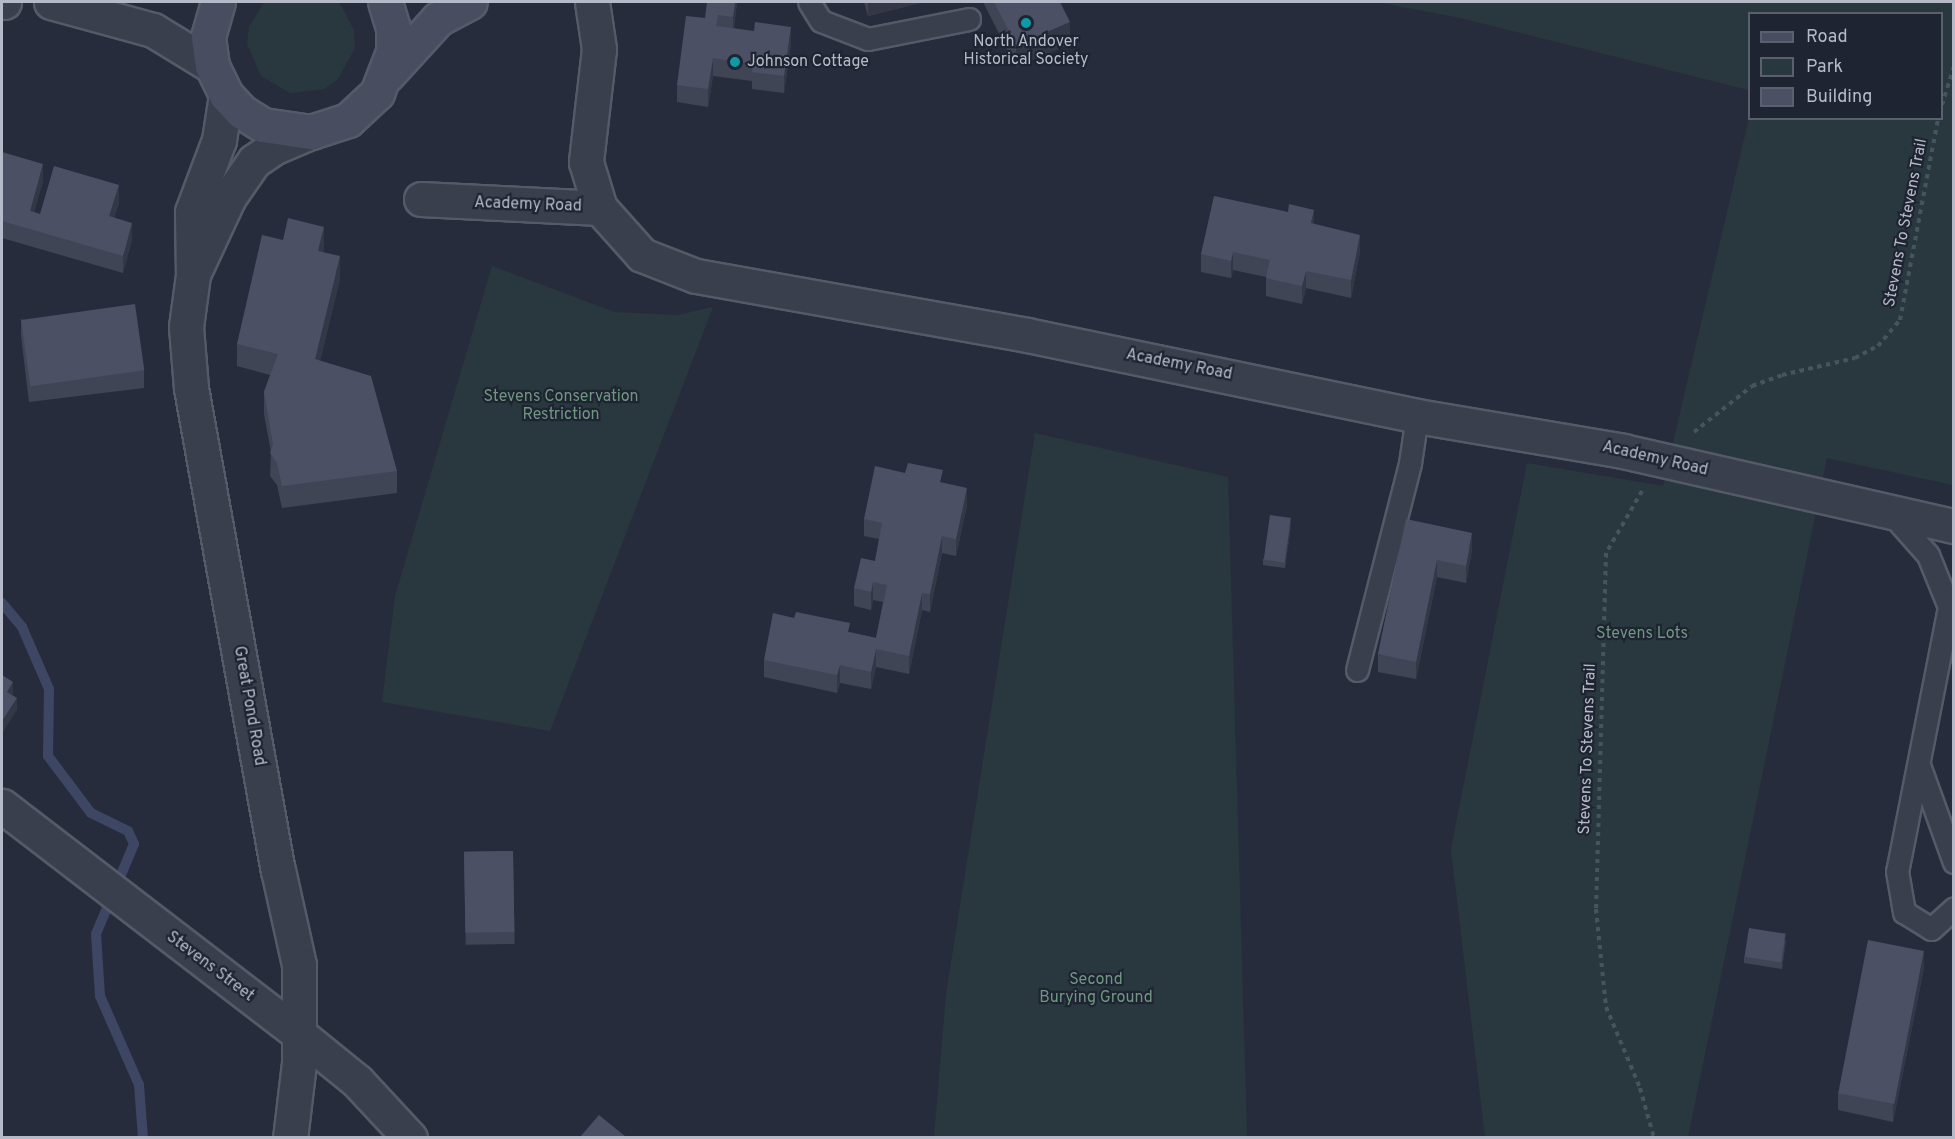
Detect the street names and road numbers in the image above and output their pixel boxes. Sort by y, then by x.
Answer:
street label: Stevens To Stevens Trail [1880,136,1932,310]
street label: Academy Road [474,194,582,216]
street label: Academy Road [1124,345,1234,385]
street label: Academy Road [1600,438,1710,480]
street label: Great Pond Road [229,645,269,767]
street label: Stevens To Stevens Trail [1575,662,1601,836]
street label: Stevens Street [162,928,258,1006]

